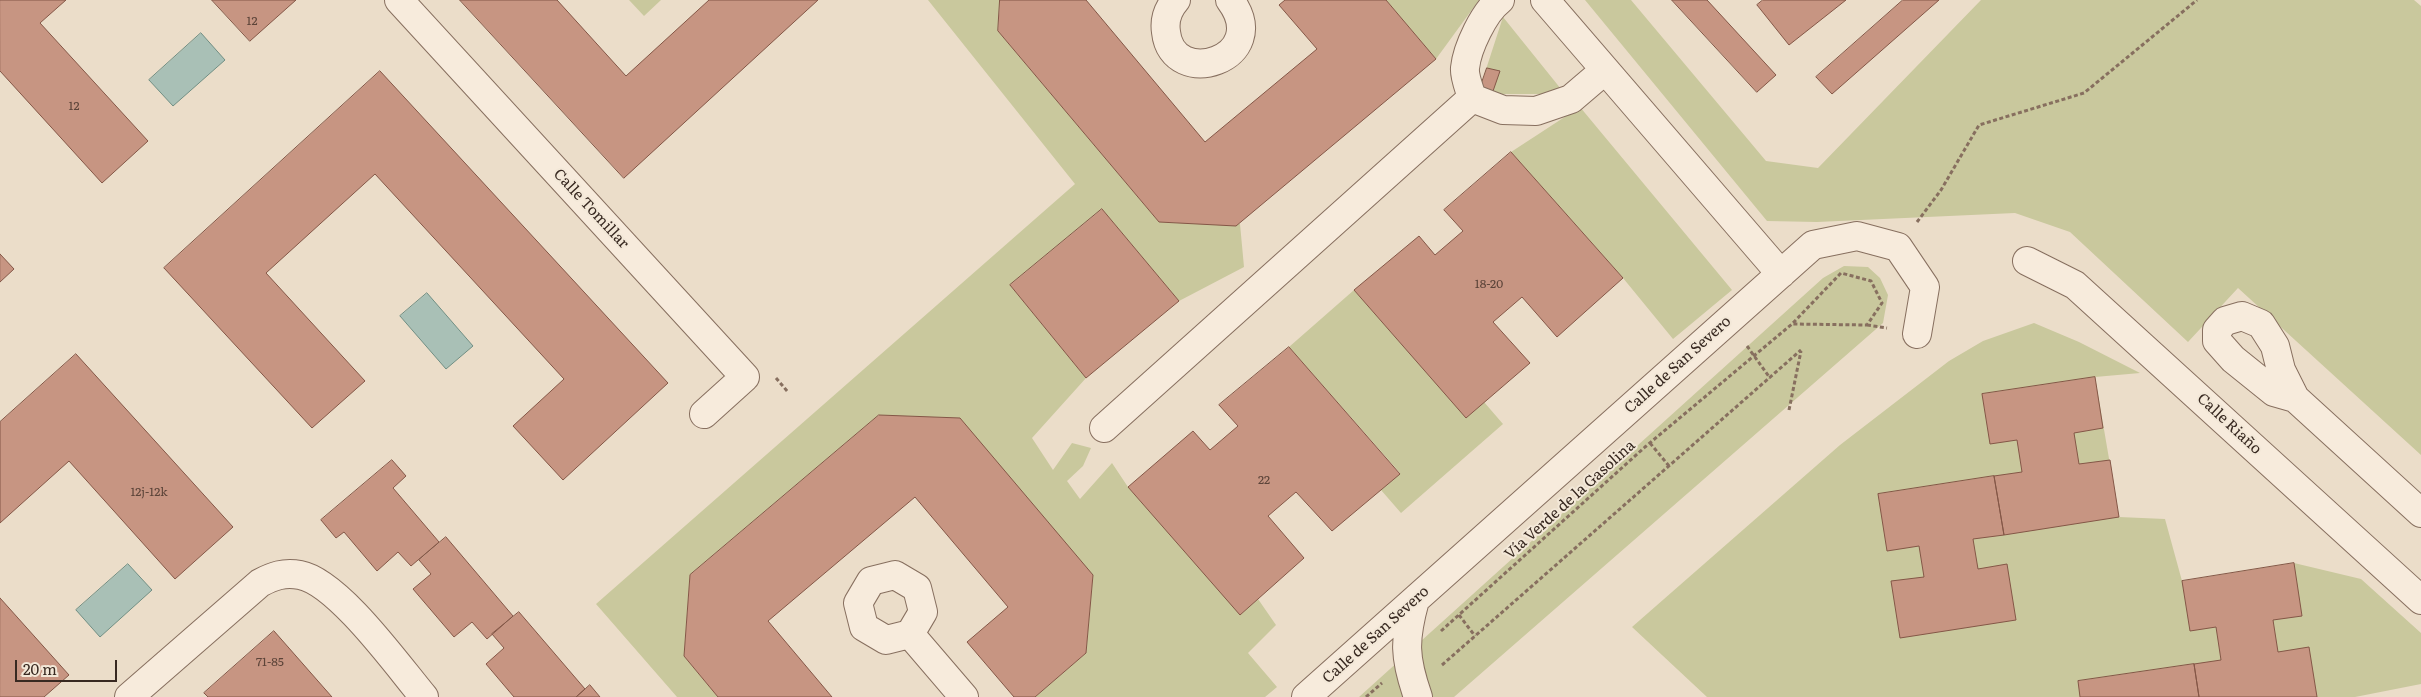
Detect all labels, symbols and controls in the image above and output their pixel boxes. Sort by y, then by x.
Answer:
house number: 12 [247,14,257,28]
house number: 12 [69,99,79,113]
street label: Calle Tomillar [550,165,632,253]
house number: 18-20 [1475,277,1503,291]
street label: Calle de San Severo [1621,312,1735,418]
street label: Calle Riaño [2193,390,2265,458]
street label: Vía Verde de la Gasolina [1501,437,1639,563]
house number: 22 [1258,473,1270,487]
house number: 12j-12k [130,485,168,499]
street label: Calle de San Severo [1319,582,1433,688]
scale bar [18,650,120,682]
house number: 71-85 [256,655,284,669]
text: 20 m [23,657,57,680]

